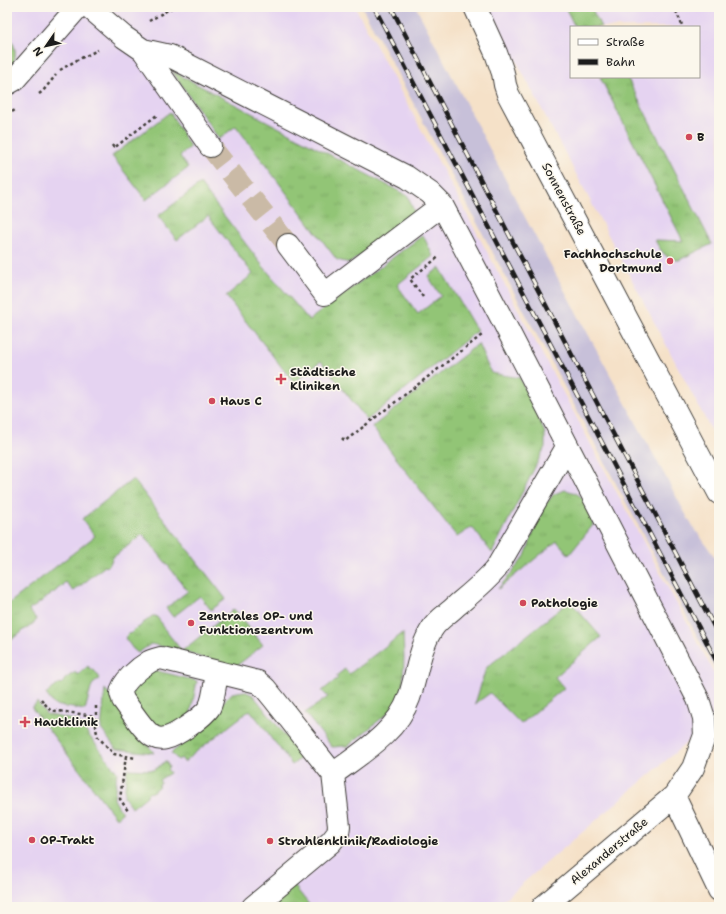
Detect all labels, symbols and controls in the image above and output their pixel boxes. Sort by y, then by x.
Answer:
north arrow [26,26,66,66]
legend [570,26,700,78]
text: Straße [606,34,645,50]
text: N [29,43,47,59]
text: Bahn [606,54,635,70]
place label: B [697,129,705,145]
marker: B [684,132,694,142]
street label: Sonnenstraße [538,160,590,238]
place label: Fachhochschule Dortmund [564,246,662,276]
marker: Fachhochschule Dortmund [665,256,675,266]
place label: Städtische Kliniken [290,364,356,394]
marker: Städtische Kliniken [275,373,287,385]
place label: Haus C [220,393,262,409]
marker: Haus C [207,396,217,406]
place label: Pathologie [531,595,598,611]
marker: Pathologie [518,598,528,608]
place label: Zentrales OP- und Funktionszentrum [199,608,313,638]
marker: Zentrales OP- und Funktionszentrum [186,618,196,628]
place label: Hautklinik [34,714,99,730]
marker: Hautklinik [19,716,31,728]
street label: Alexanderstraße [567,814,651,888]
place label: OP-Trakt [40,832,95,848]
place label: Strahlenklinik/Radiologie [278,833,438,849]
marker: OP-Trakt [27,835,37,845]
marker: Strahlenklinik/Radiologie [265,836,275,846]

